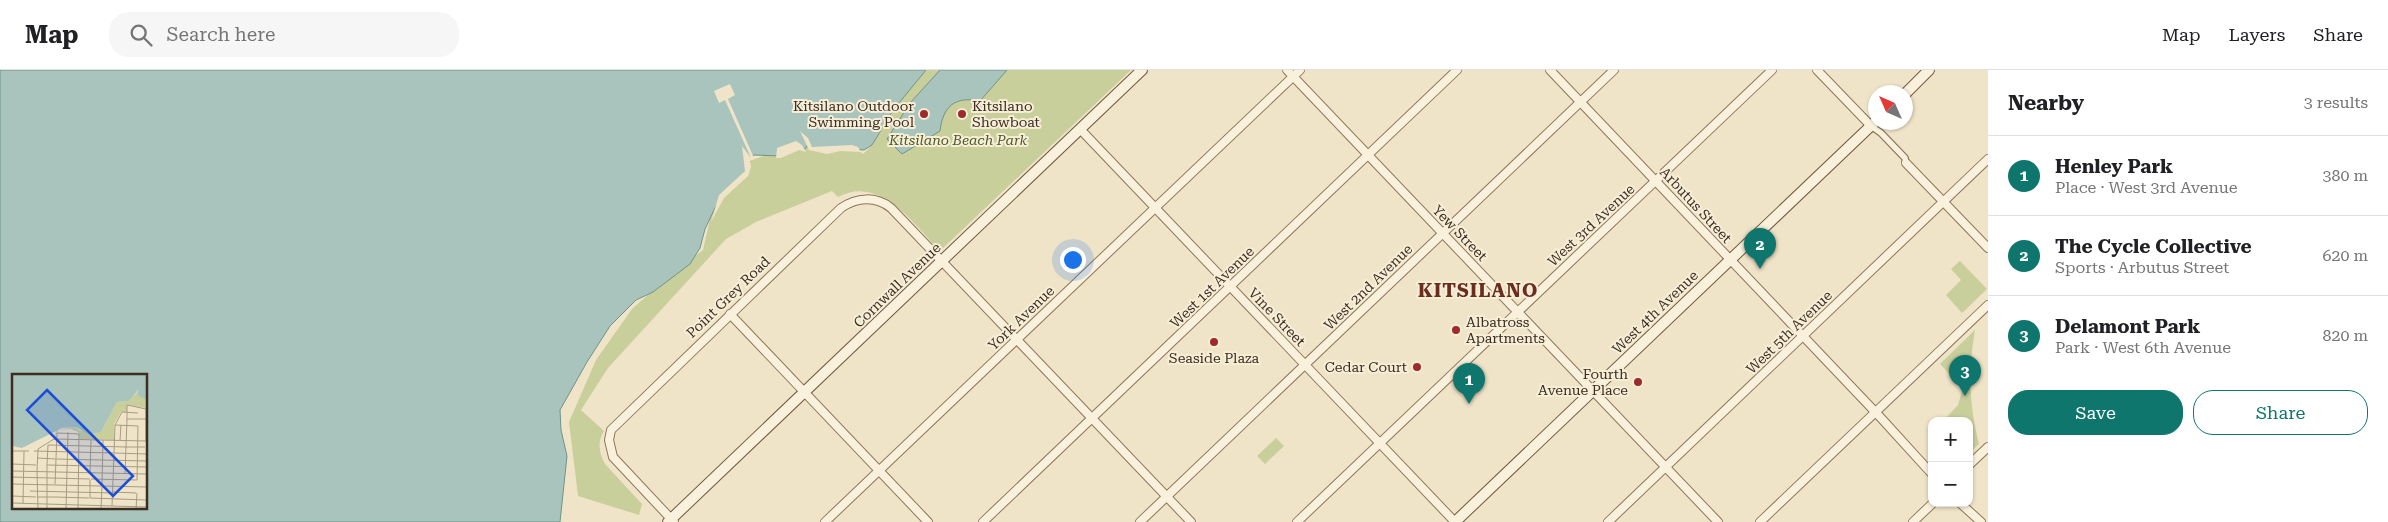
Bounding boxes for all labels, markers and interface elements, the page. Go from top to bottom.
search box [109,12,459,57]
text: Map [25,21,79,49]
icon: search [127,21,155,49]
text: Search here [167,23,275,46]
text: Map [2162,24,2201,45]
text: Layers [2229,24,2285,45]
text: Share [2313,24,2363,45]
north arrow [1868,85,1913,130]
text: Nearby [2008,91,2084,115]
text: 3 results [2304,93,2368,112]
place label: Kitsilano Outdoor Swimming Pool [793,98,915,130]
place label: Kitsilano Showboat [972,98,1040,130]
marker: Kitsilano Outdoor Swimming Pool [918,108,930,120]
marker: Kitsilano Showboat [956,108,968,120]
park label: Kitsilano Beach Park [888,132,1027,148]
text: Henley Park [2055,155,2173,178]
street label: Arbutus Street [1657,164,1735,246]
text: 1 [2020,166,2028,185]
text: 380 m [2322,166,2368,185]
text: Place · West 3rd Avenue [2055,178,2238,197]
street label: West 3rd Avenue [1544,180,1638,269]
street label: Yew Street [1429,202,1491,264]
pin: 2 [1744,228,1776,269]
text: The Cycle Collective [2055,235,2252,258]
street label: Cornwall Avenue [850,239,944,331]
street label: West 2nd Avenue [1321,241,1416,333]
street label: West 1st Avenue [1167,243,1257,331]
text: 2 [2020,246,2028,265]
text: 620 m [2322,246,2368,265]
your location [1060,247,1086,273]
street label: Point Grey Road [683,253,773,341]
text: Sports · Arbutus Street [2055,258,2229,277]
street label: West 4th Avenue [1609,267,1701,357]
district label: KITSILANO [1418,279,1538,302]
street label: York Avenue [985,282,1058,353]
street label: Vine Street [1245,285,1309,349]
street label: West 5th Avenue [1743,287,1835,377]
place label: Albatross Apartments [1466,314,1545,346]
text: Delamont Park [2055,315,2200,338]
marker: Albatross Apartments [1450,324,1462,336]
text: 3 [2020,326,2028,345]
text: 820 m [2322,326,2368,345]
marker: Seaside Plaza [1208,336,1220,348]
text: Park · West 6th Avenue [2055,338,2231,357]
place label: Seaside Plaza [1169,350,1260,366]
pin: 3 [1949,355,1981,396]
place label: Cedar Court [1325,359,1407,375]
marker: Cedar Court [1411,361,1423,373]
pin: 1 [1453,363,1485,404]
place label: Fourth Avenue Place [1538,366,1628,398]
inset map [12,374,148,510]
marker: Fourth Avenue Place [1632,376,1644,388]
button: Save [2008,390,2183,435]
button: Share [2193,390,2368,435]
map controls [1928,417,1973,507]
button: + [1928,417,1973,462]
button: − [1928,462,1973,507]

